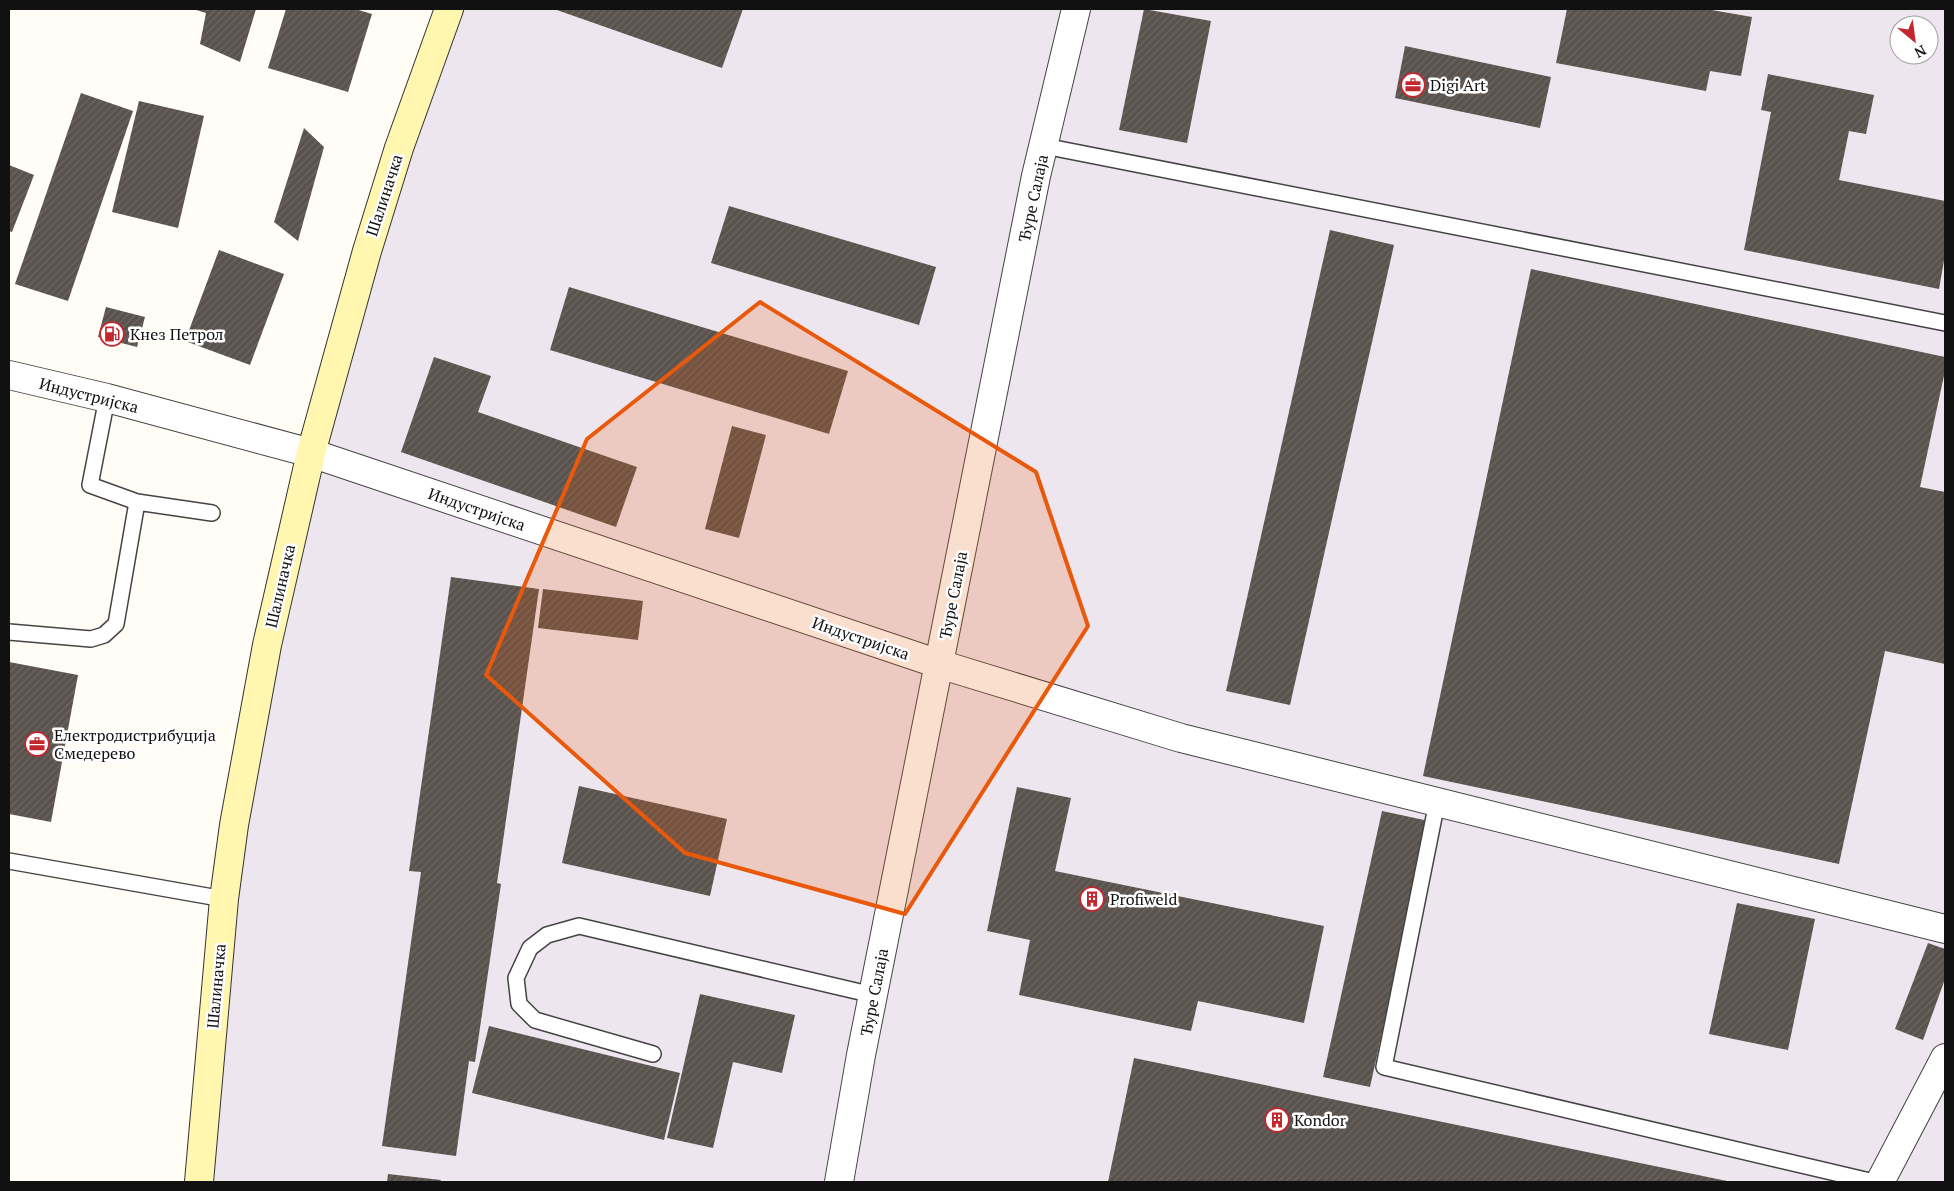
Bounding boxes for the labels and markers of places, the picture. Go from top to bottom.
office icon: Digi Art [1400,72,1426,98]
place label: Digi Art [1430,74,1486,96]
fuel station icon: Кнез Петрол [99,321,125,347]
place label: Кнез Петрол [130,323,224,345]
place label: Електродистрибуција Смедерево [54,724,216,764]
office icon: Електродистрибуција Смедерево [24,731,50,757]
building icon: Profiweld [1079,886,1105,912]
place label: Profiweld [1110,888,1177,910]
building icon: Kondor [1264,1107,1290,1133]
place label: Kondor [1294,1109,1347,1131]

